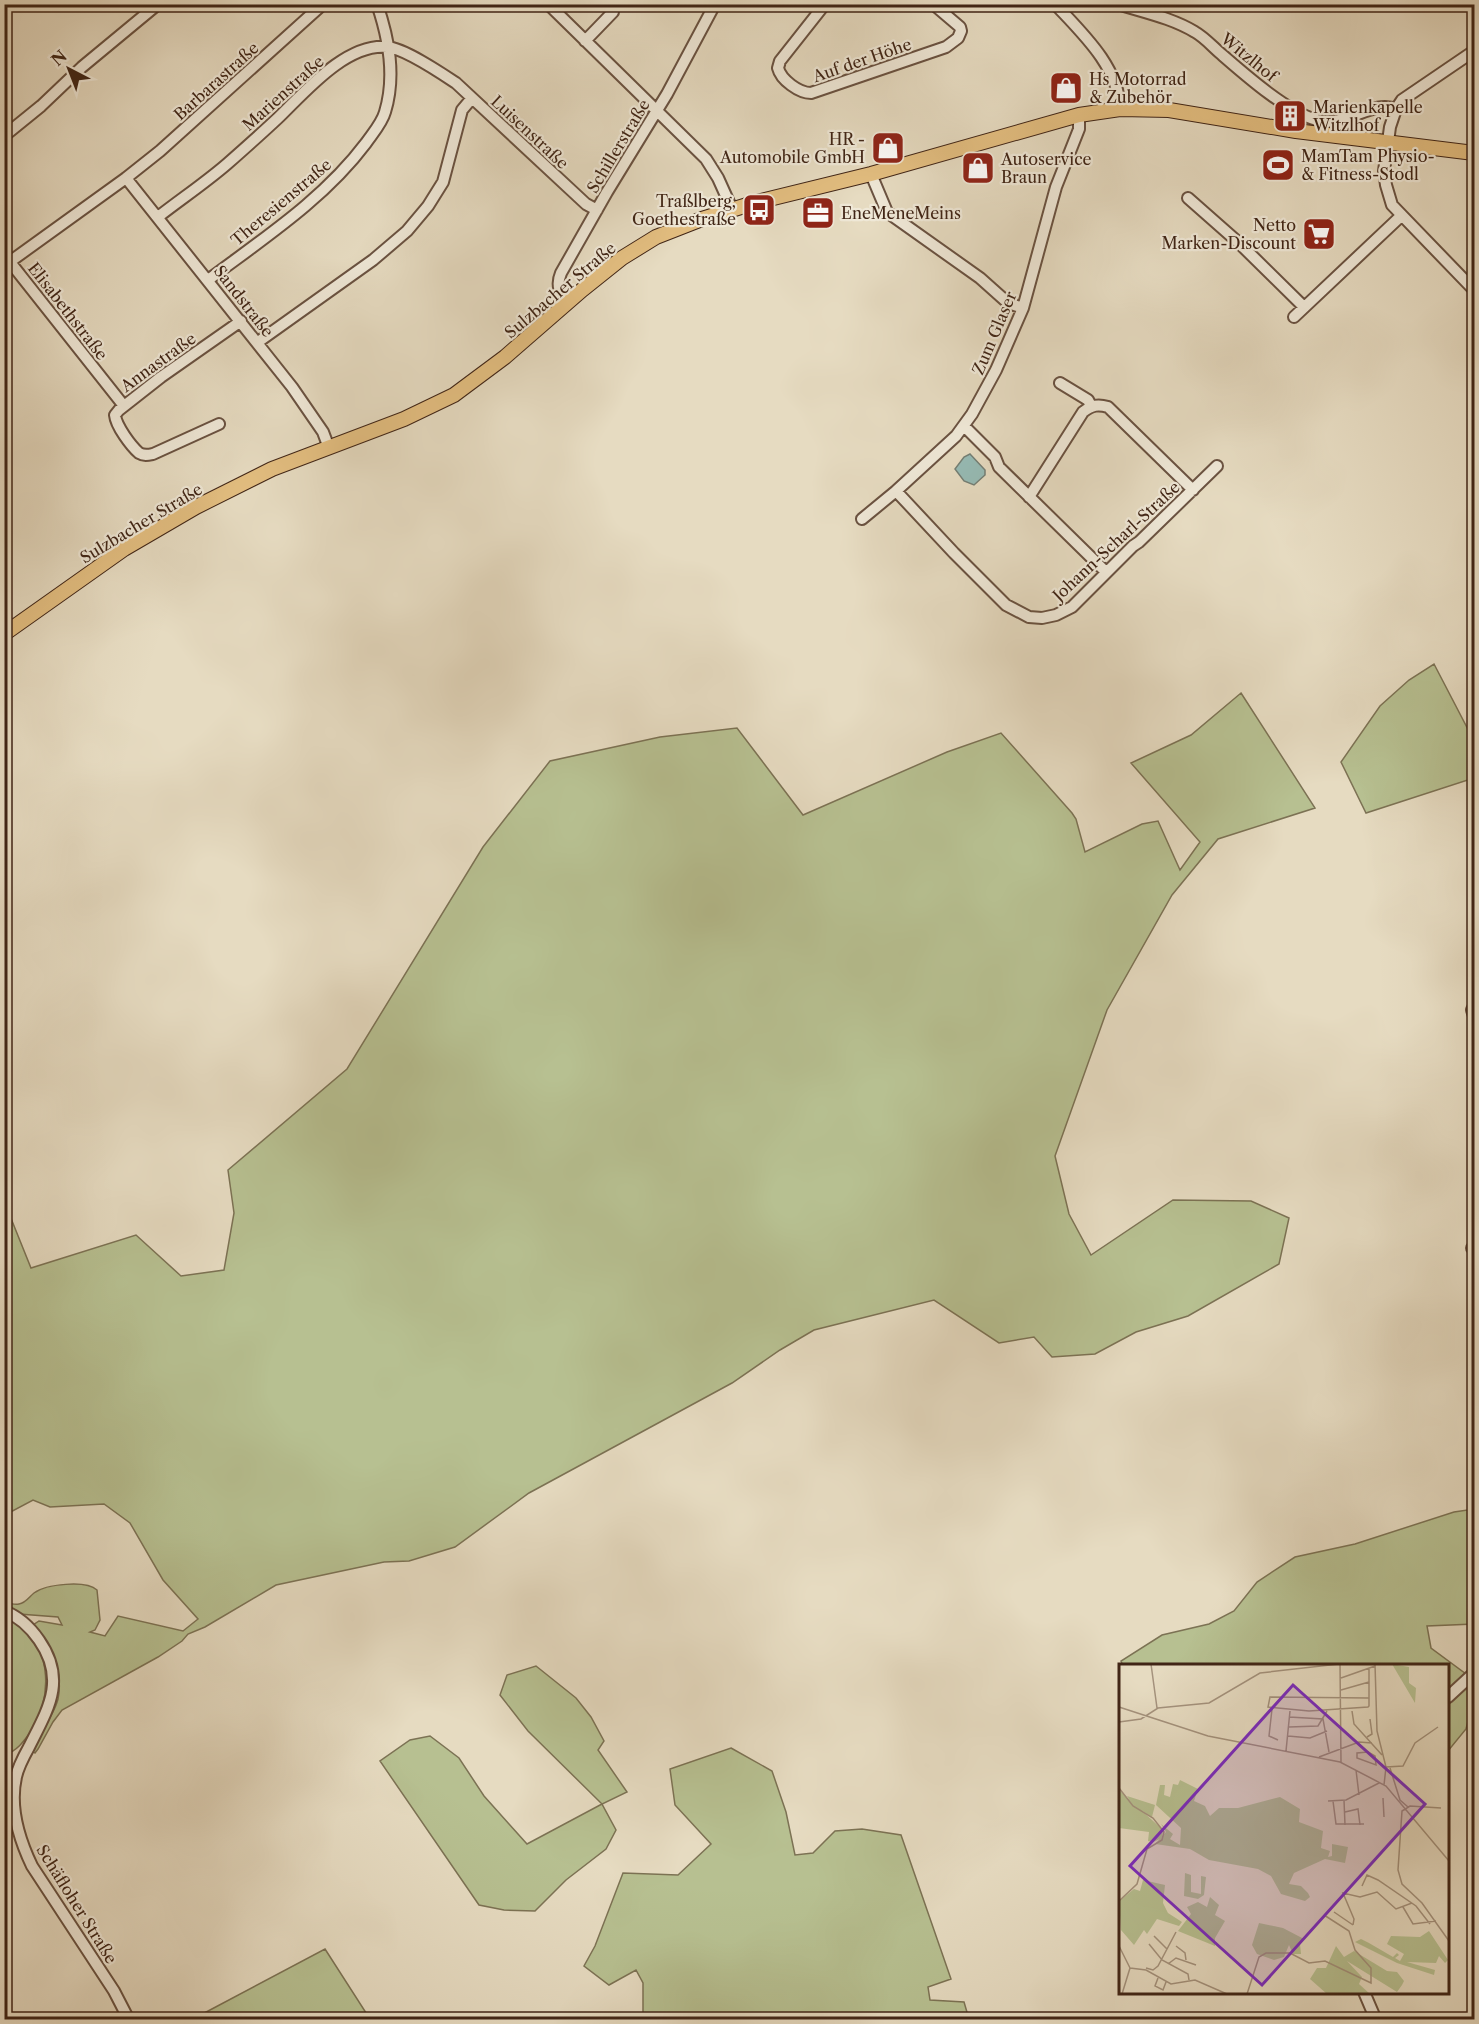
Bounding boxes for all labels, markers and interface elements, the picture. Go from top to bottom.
street label: Witzlhof [1216,28,1283,87]
street label: Auf der Höhe [809,34,914,87]
street label: Barbarastraße [169,38,263,124]
north arrow [39,39,99,99]
text: N [47,46,71,70]
street label: Marienstraße [238,51,328,135]
place label: Hs Motorrad & Zubehör [1089,69,1187,107]
shop icon: Hs Motorrad & Zubehör [1048,70,1084,106]
street label: Luisenstraße [487,91,573,173]
street label: Schillerstraße [582,95,654,196]
place label: Marienkapelle Witzlhof [1312,97,1423,135]
building icon: Marienkapelle Witzlhof [1272,98,1308,134]
place label: HR - Automobile GmbH [719,129,865,167]
shop icon: HR - Automobile GmbH [870,130,906,166]
place label: MamTam Physio- & Fitness-Stodl [1301,146,1435,184]
sports icon: MamTam Physio- & Fitness-Stodl [1260,147,1296,183]
place label: Autoservice Braun [1000,149,1092,187]
shop icon: Autoservice Braun [960,150,996,186]
street label: Theresienstraße [227,154,335,250]
place label: Traßlberg, Goethestraße [632,191,736,229]
bus stop icon: Traßlberg, Goethestraße [741,192,777,228]
office icon: EneMeneMeins [800,195,836,231]
place label: EneMeneMeins [841,203,961,223]
place label: Netto Marken-Discount [1161,215,1296,253]
supermarket icon: Netto Marken-Discount [1301,216,1337,252]
street label: Sulzbacher Straße [500,238,620,342]
street label: Elisabethstraße [24,258,112,364]
street label: Sandstraße [210,261,278,341]
street label: Zum Glaser [968,288,1021,378]
street label: Annastraße [116,328,200,397]
street label: Johann-Scharl-Straße [1046,477,1184,607]
street label: Sulzbacher Straße [76,479,206,567]
inset map [1119,1664,1449,1994]
street label: Schäfloher Straße [32,1841,122,1967]

